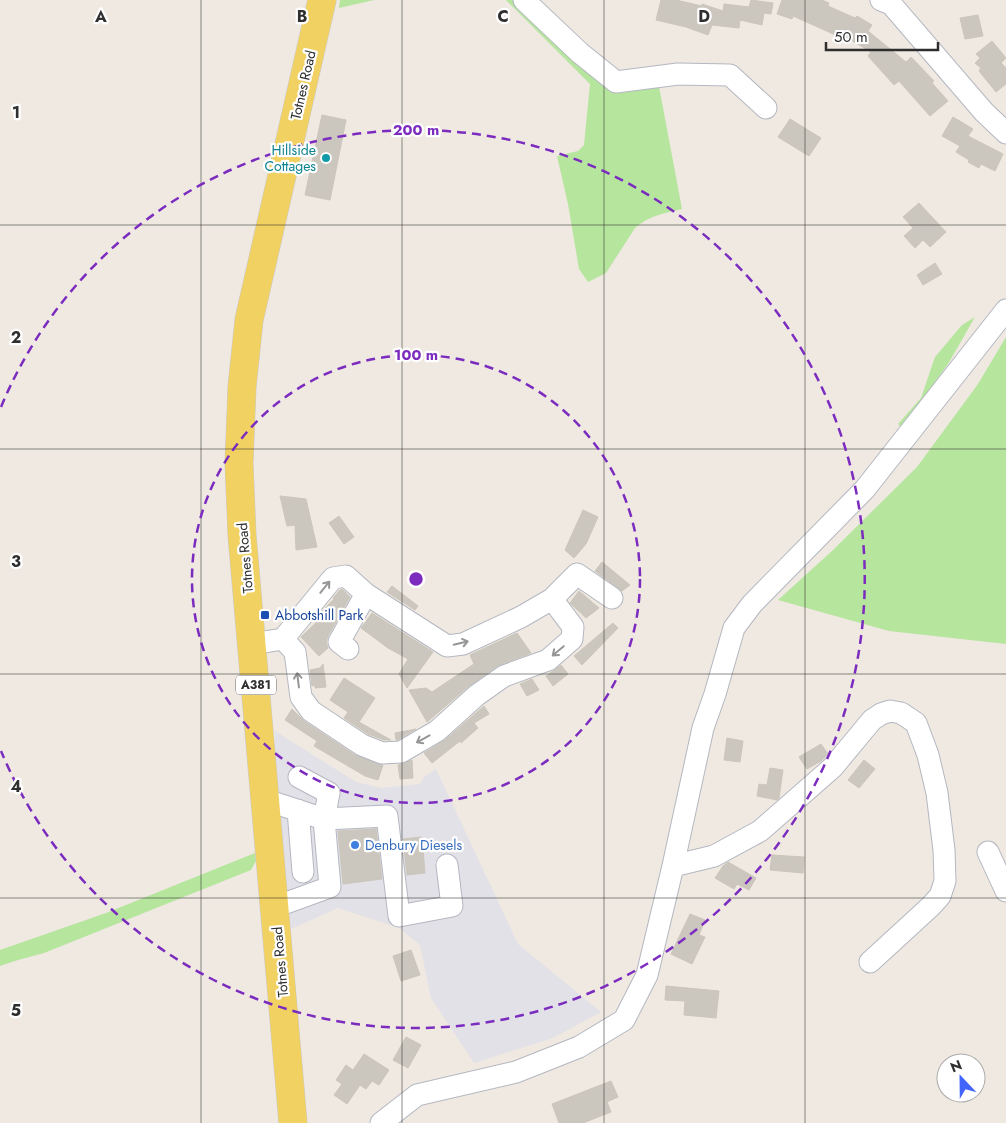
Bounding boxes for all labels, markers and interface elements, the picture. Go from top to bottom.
text: A [94,5,107,28]
text: B [297,5,307,28]
text: C [497,5,509,28]
text: D [698,5,710,28]
scale bar [826,20,938,52]
text: 50 m [834,26,868,48]
street label: Totnes Road [285,48,321,122]
text: 1 [12,101,20,124]
text: 200 m [393,119,439,141]
place label: Hillside Cottages [264,140,316,176]
marker: Hillside Cottages [320,152,332,164]
text: 2 [11,326,21,349]
text: 100 m [394,344,438,366]
street label: Totnes Road [232,522,258,594]
text: 3 [11,550,21,573]
centre of rings [407,570,425,588]
one-way arrow [320,581,331,594]
place label: Abbotshill Park [275,605,364,625]
marker: Abbotshill Park [259,609,271,621]
one-way arrow [452,638,468,647]
one-way arrow [551,646,564,657]
one-way arrow [293,672,303,688]
road number: A381 [236,676,276,694]
one-way arrow [416,734,431,744]
text: 4 [10,775,22,798]
place label: Denbury Diesels [365,835,462,855]
marker: Denbury Diesels [349,839,361,851]
street label: Totnes Road [267,926,293,998]
text: 5 [11,999,21,1022]
north arrow [936,1053,986,1103]
text: N [947,1055,965,1077]

